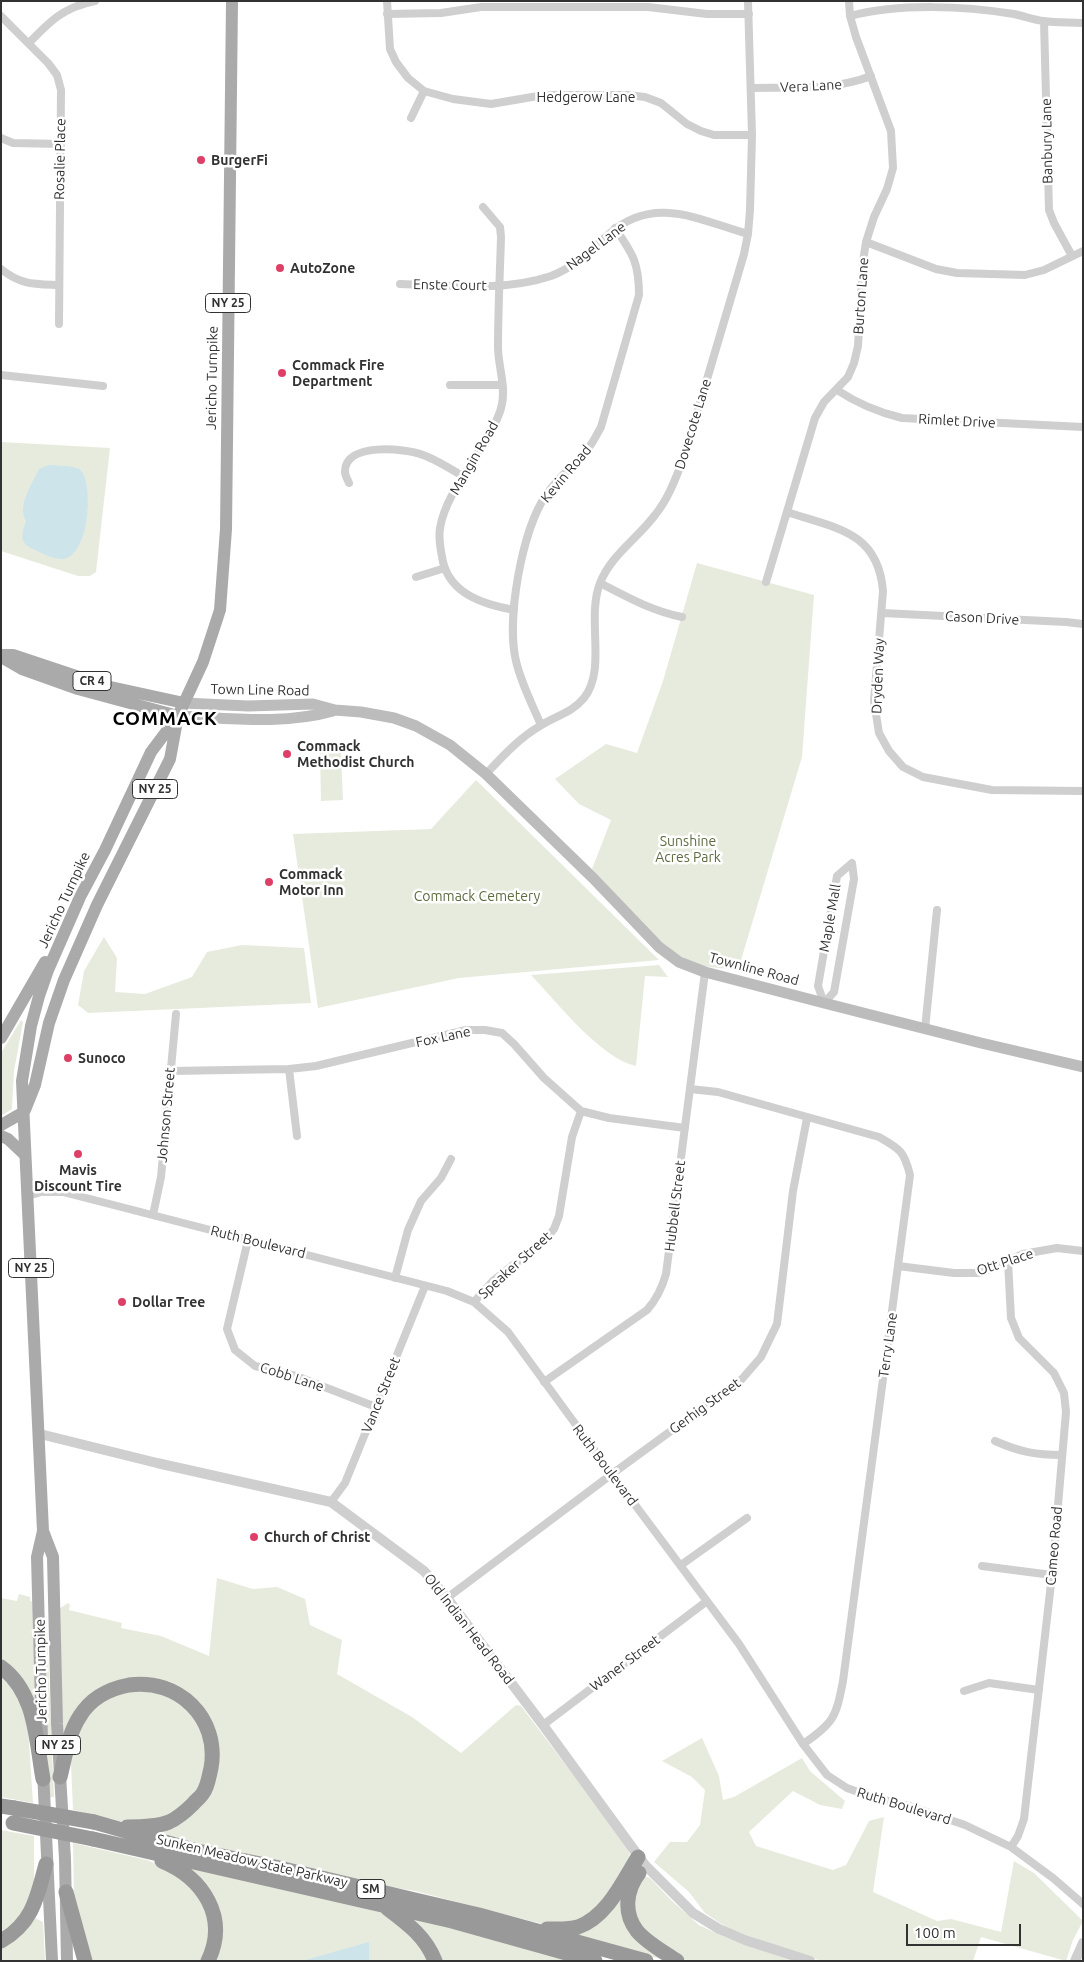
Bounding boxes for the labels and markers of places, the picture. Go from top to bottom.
place label: BurgerFi [211,152,268,168]
marker: BurgerFi [195,154,207,166]
place label: AutoZone [290,260,355,276]
marker: AutoZone [274,262,286,274]
place label: Commack Fire Department [292,357,384,390]
marker: Commack Fire Department [276,367,288,379]
place label: Commack Methodist Church [297,738,414,770]
marker: Commack Methodist Church [281,748,293,760]
place label: Commack Motor Inn [279,866,344,899]
marker: Commack Motor Inn [263,876,275,888]
place label: Sunoco [78,1050,126,1066]
marker: Sunoco [62,1052,74,1064]
marker: Mavis Discount Tire [72,1148,84,1160]
place label: Mavis Discount Tire [34,1162,122,1194]
place label: Dollar Tree [132,1294,205,1310]
marker: Dollar Tree [116,1296,128,1308]
place label: Church of Christ [264,1529,370,1545]
marker: Church of Christ [248,1531,260,1543]

